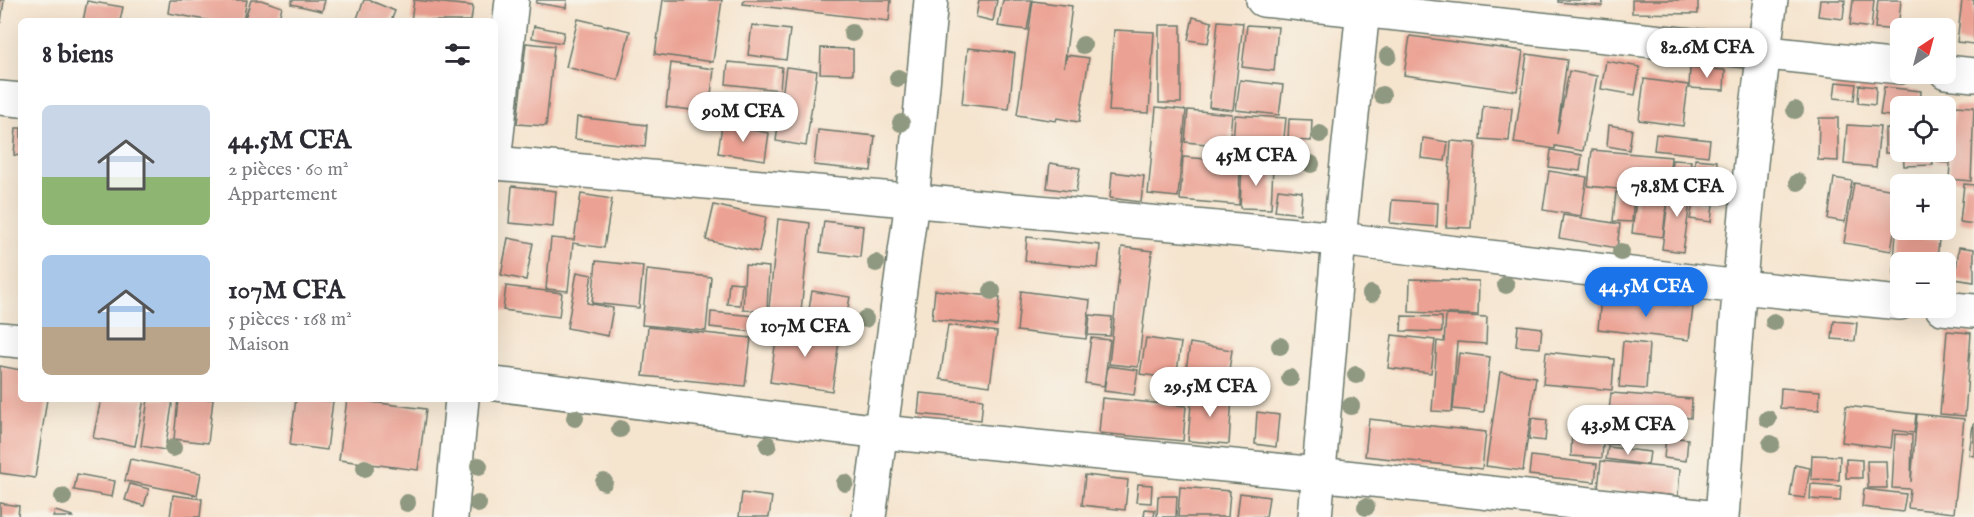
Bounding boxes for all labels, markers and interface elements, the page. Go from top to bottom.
north arrow [1890,18,1956,84]
map controls [1890,18,1956,318]
pin: 82.6M CFA [1638,28,1776,79]
text: 82.6M CFA [1660,35,1754,60]
text: 8 biens [42,38,113,71]
icon: filters [441,38,474,71]
pin: 90M CFA [688,92,798,143]
button: locate [1890,96,1956,162]
text: 90M CFA [702,99,784,124]
text: 44.5M CFA [228,124,351,157]
icon: home [90,129,162,201]
pin: 45M CFA [1201,136,1311,187]
text: 45M CFA [1216,143,1296,168]
text: 2 pièces · 60 m² [228,157,349,182]
pin: 78.8M CFA [1608,167,1746,218]
text: 78.8M CFA [1631,174,1723,199]
button: + [1890,174,1956,240]
text: Appartement [228,182,337,207]
button: − [1890,252,1956,318]
pin: 44.5M CFA [1577,267,1715,318]
text: 107M CFA [228,274,345,307]
text: 44.5M CFA [1599,274,1693,299]
icon: home [90,279,162,351]
text: 5 pièces · 168 m² [228,307,352,332]
pin: 107M CFA [743,307,867,358]
text: 107M CFA [760,314,850,339]
text: Maison [228,332,289,357]
pin: 29.5M CFA [1141,367,1279,418]
text: 29.5M CFA [1164,374,1256,399]
pin: 43.9M CFA [1559,405,1697,456]
text: 43.9M CFA [1581,412,1675,437]

